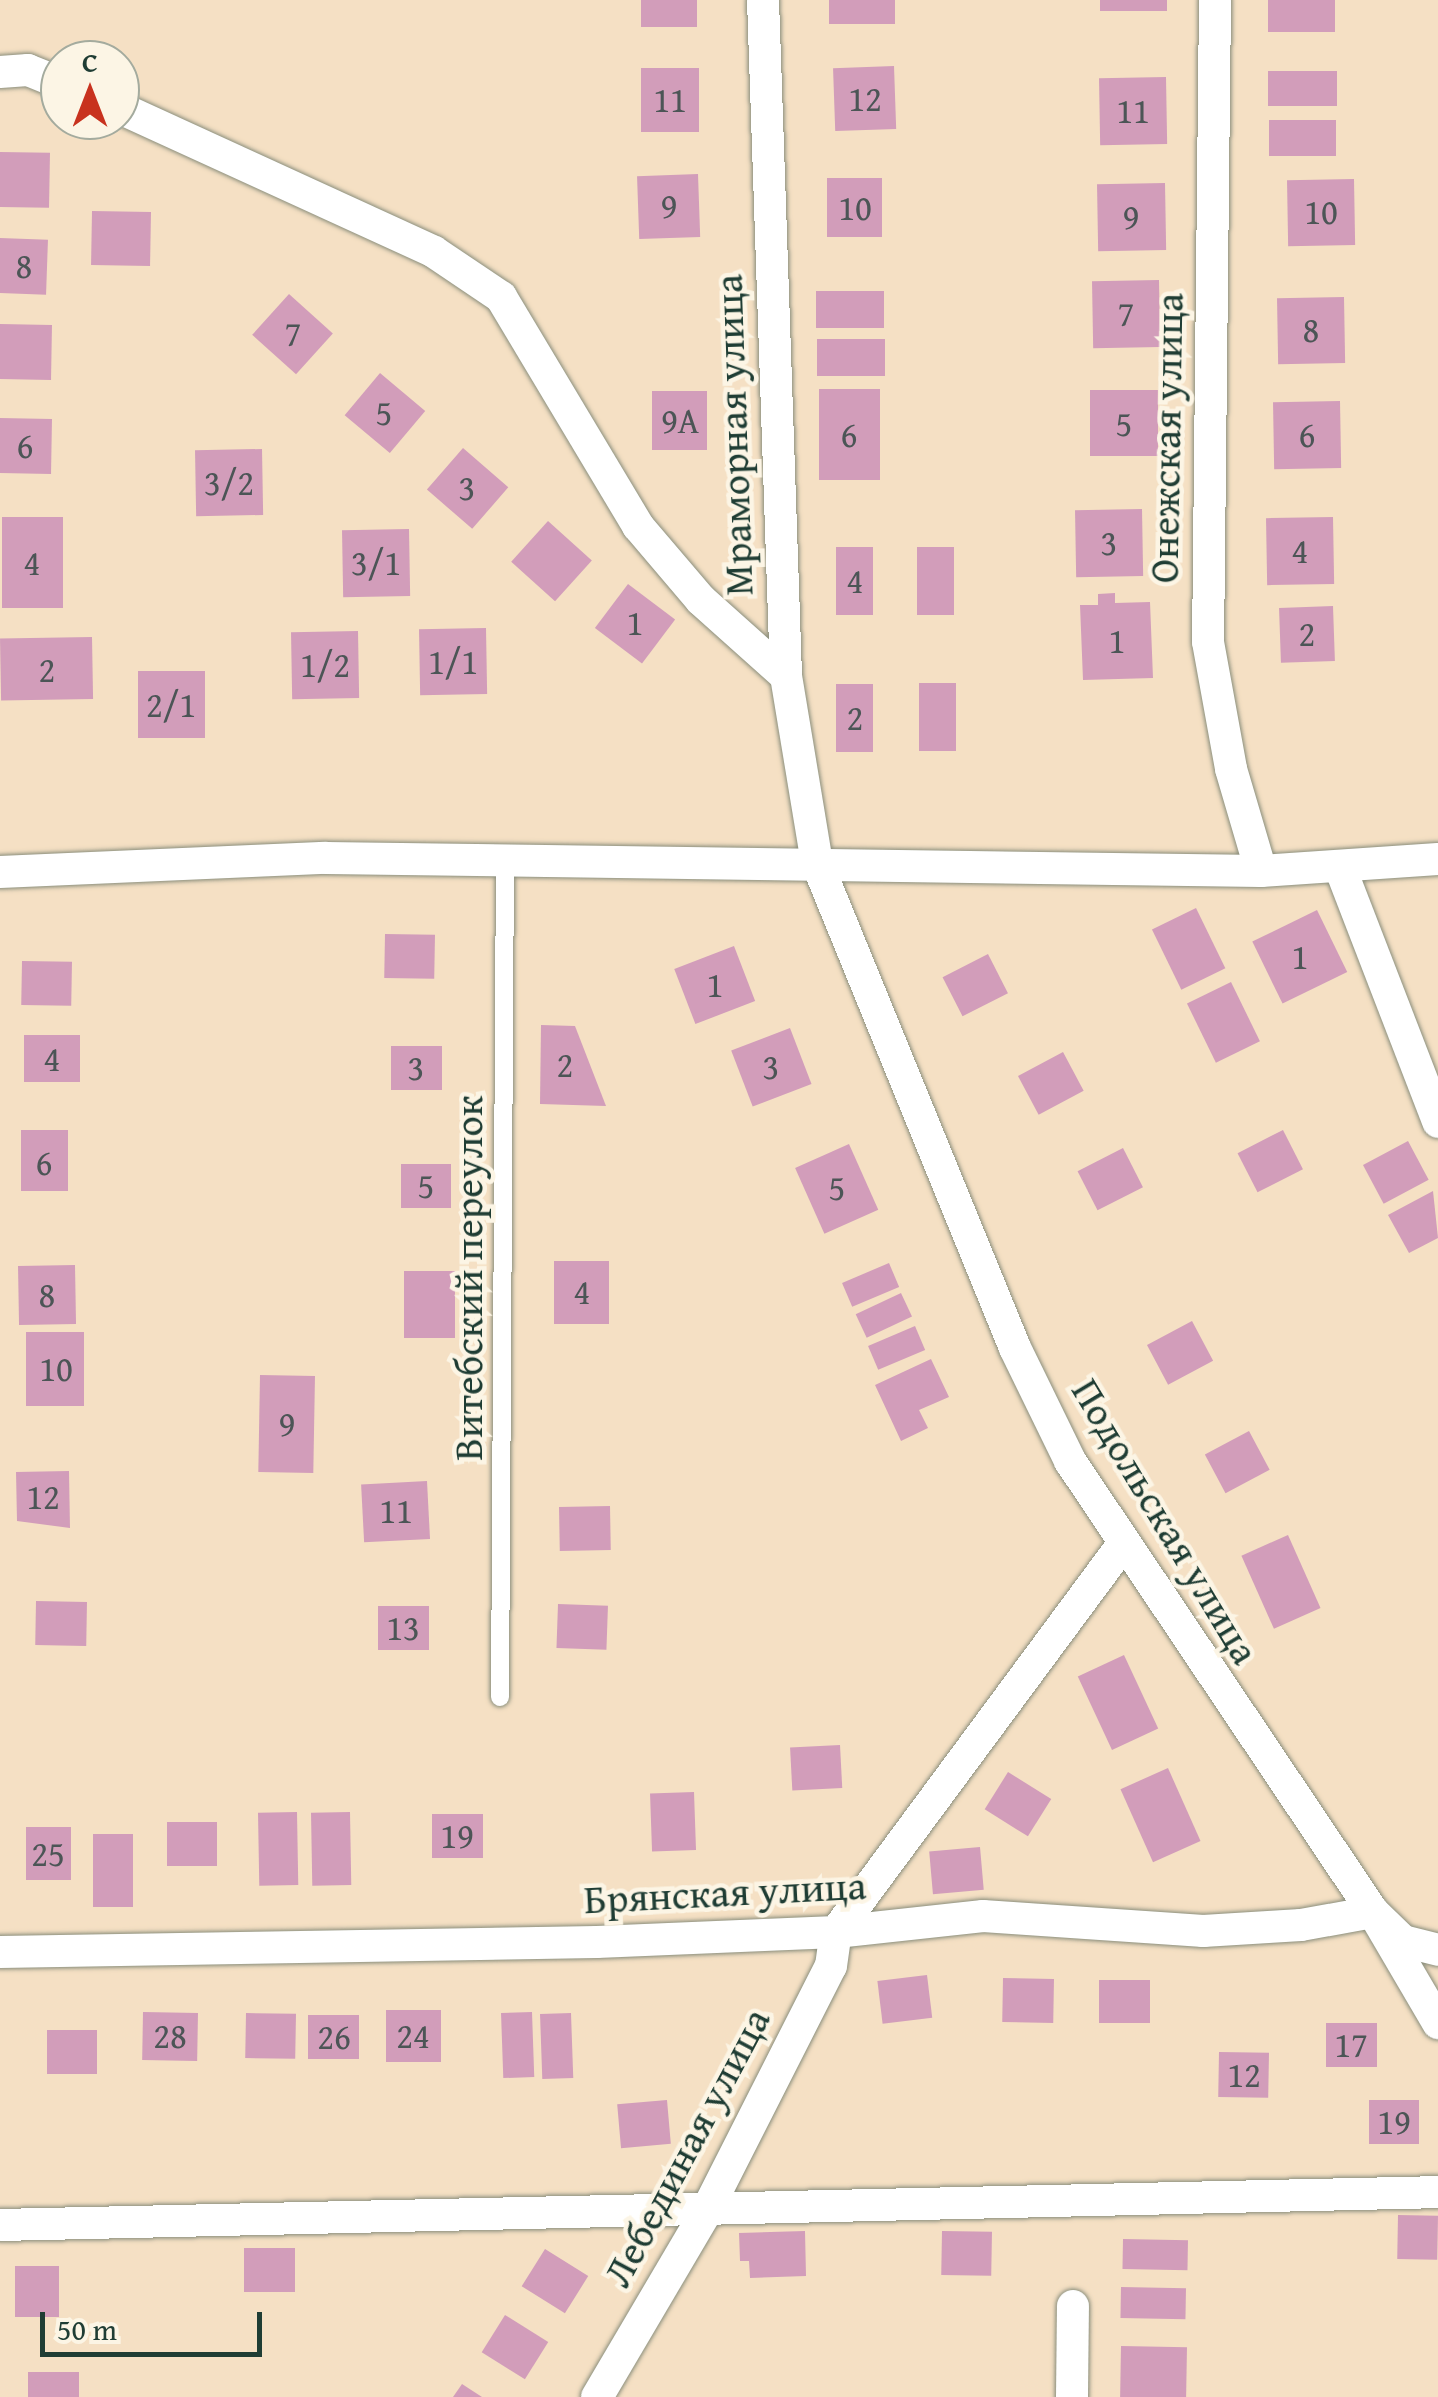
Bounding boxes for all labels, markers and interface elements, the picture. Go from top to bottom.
north arrow [40,40,140,140]
text: С [82,41,98,82]
house number: 12 [848,78,882,120]
house number: 11 [653,79,687,121]
house number: 11 [1116,90,1150,132]
house number: 9 [661,185,677,227]
house number: 10 [838,187,872,229]
house number: 10 [1304,191,1338,233]
house number: 9 [1123,196,1139,238]
house number: 8 [16,245,32,287]
street label: Мраморная улица [703,273,763,597]
street label: Онежская улица [1139,292,1193,584]
house number: 7 [1118,293,1134,335]
house number: 8 [1303,309,1319,351]
house number: 7 [285,313,301,355]
house number: 5 [376,392,392,434]
house number: 9А [661,400,699,442]
house number: 5 [1116,403,1132,445]
house number: 6 [841,414,857,456]
house number: 6 [1299,414,1315,456]
house number: 6 [17,425,33,467]
house number: 3/2 [204,462,254,504]
house number: 3 [459,467,475,509]
house number: 3 [1101,522,1117,564]
house number: 4 [1292,530,1308,572]
house number: 4 [24,542,40,584]
house number: 3/1 [351,542,401,584]
house number: 4 [847,560,863,602]
house number: 1 [627,602,643,644]
house number: 2 [1299,613,1315,655]
house number: 1 [1109,620,1125,662]
house number: 1/1 [428,641,478,683]
house number: 1/2 [300,644,350,686]
house number: 2 [39,649,55,691]
house number: 2/1 [146,684,196,726]
house number: 2 [847,697,863,739]
house number: 1 [1292,936,1308,978]
house number: 1 [707,964,723,1006]
house number: 4 [44,1038,60,1080]
house number: 2 [557,1044,573,1086]
house number: 3 [763,1046,779,1088]
house number: 3 [408,1047,424,1089]
street label: Витебский переулок [444,1095,492,1461]
house number: 6 [36,1142,52,1184]
house number: 5 [418,1165,434,1207]
house number: 5 [829,1167,845,1209]
house number: 4 [574,1271,590,1313]
house number: 8 [39,1274,55,1316]
house number: 10 [39,1348,73,1390]
street label: Подольская улица [1062,1370,1270,1672]
house number: 9 [279,1403,295,1445]
house number: 12 [26,1476,60,1518]
house number: 11 [379,1490,413,1532]
house number: 13 [386,1607,420,1649]
house number: 19 [440,1815,474,1857]
house number: 25 [31,1833,65,1875]
street label: Брянская улица [583,1861,867,1923]
street label: Лебединая улица [592,2000,780,2294]
house number: 28 [153,2015,187,2057]
house number: 24 [396,2015,430,2057]
house number: 26 [317,2016,351,2058]
house number: 17 [1334,2024,1368,2066]
house number: 12 [1227,2054,1261,2096]
house number: 19 [1377,2101,1411,2143]
scale bar [45,2292,268,2354]
text: 50 m [57,2307,117,2351]

